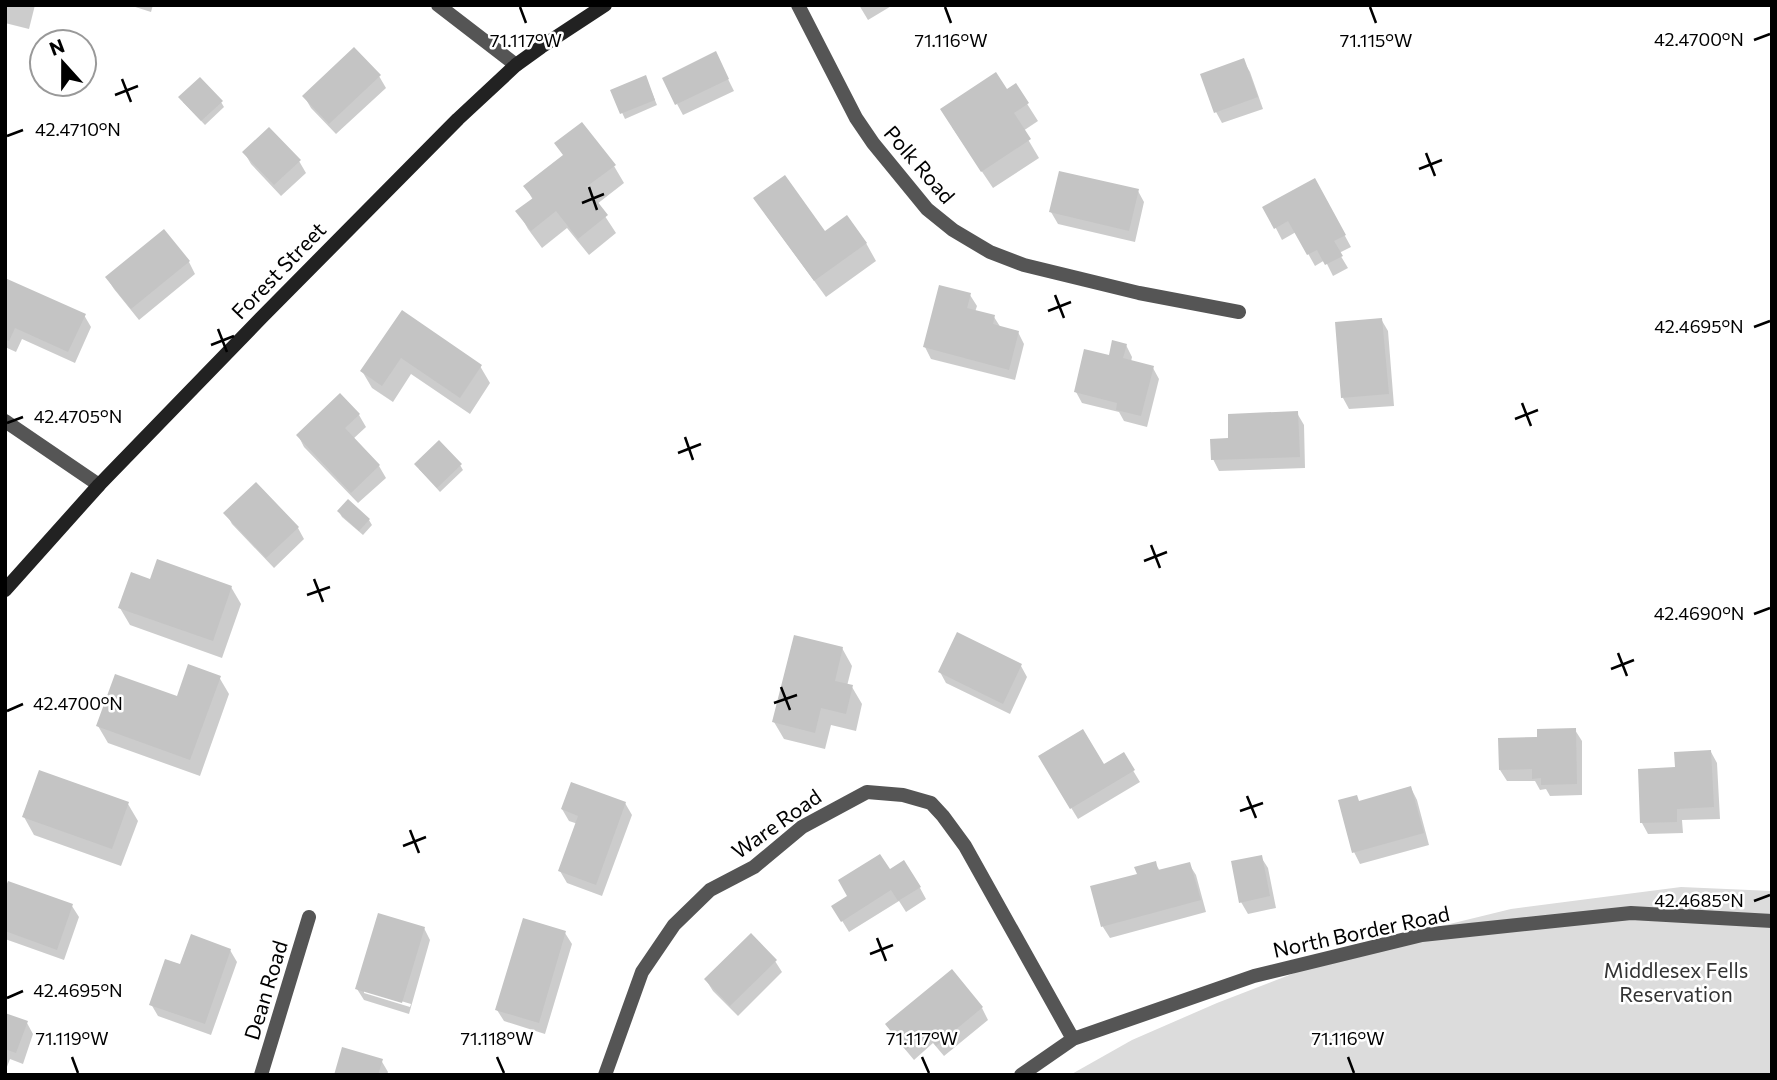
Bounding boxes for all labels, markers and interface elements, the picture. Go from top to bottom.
north arrow [28,28,98,98]
text: 42.4700°N [1654,28,1744,50]
text: 71.117°W [490,29,562,51]
text: 71.116°W [914,29,988,51]
text: 71.115°W [1340,29,1412,51]
text: N [46,33,68,60]
text: 42.4710°N [35,118,121,140]
street label: Polk Road [879,120,961,208]
street label: Forest Street [226,216,330,324]
text: 42.4695°N [1654,315,1744,337]
text: 42.4705°N [34,405,122,427]
text: 42.4690°N [1654,602,1744,624]
text: 42.4700°N [33,692,123,714]
street label: Ware Road [726,783,826,863]
text: 42.4685°N [1654,889,1744,911]
street label: North Border Road [1270,900,1452,962]
street label: Dean Road [238,937,292,1043]
park label: Middlesex Fells Reservation [1604,957,1748,1006]
text: 42.4695°N [33,979,123,1001]
text: 71.119°W [35,1027,109,1049]
text: 71.118°W [460,1027,534,1049]
text: 71.117°W [886,1027,958,1049]
text: 71.116°W [1311,1027,1385,1049]

